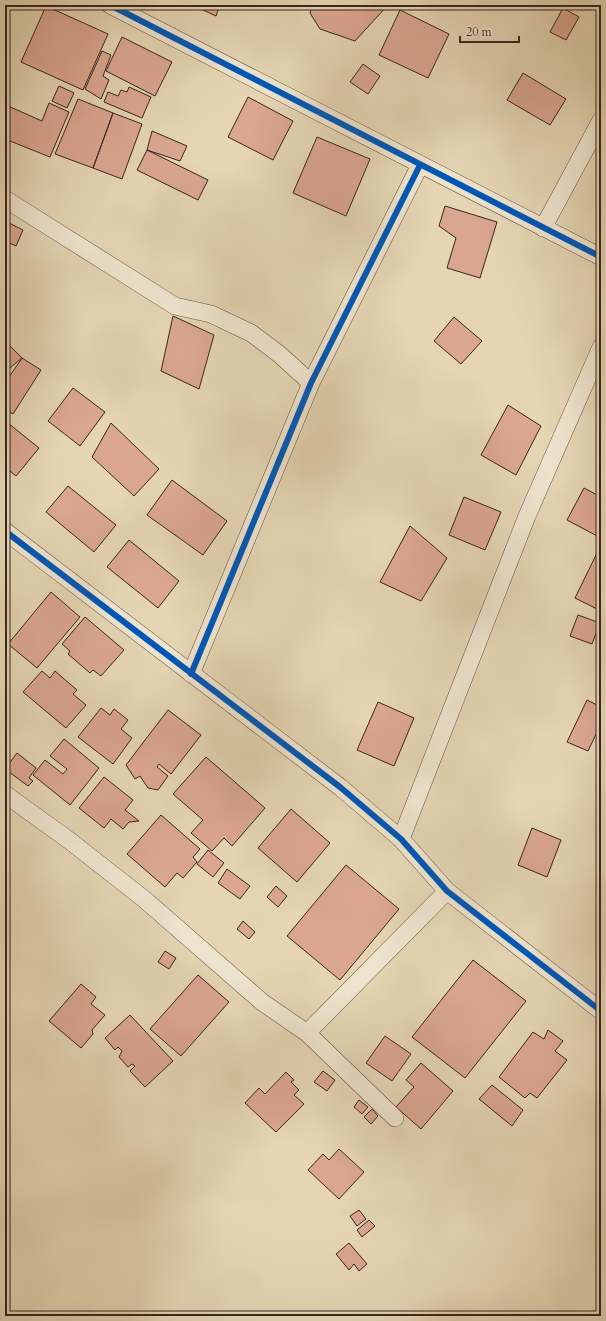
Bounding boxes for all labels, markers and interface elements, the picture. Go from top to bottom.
scale bar [460,18,519,44]
text: 20 m [466,24,493,40]

